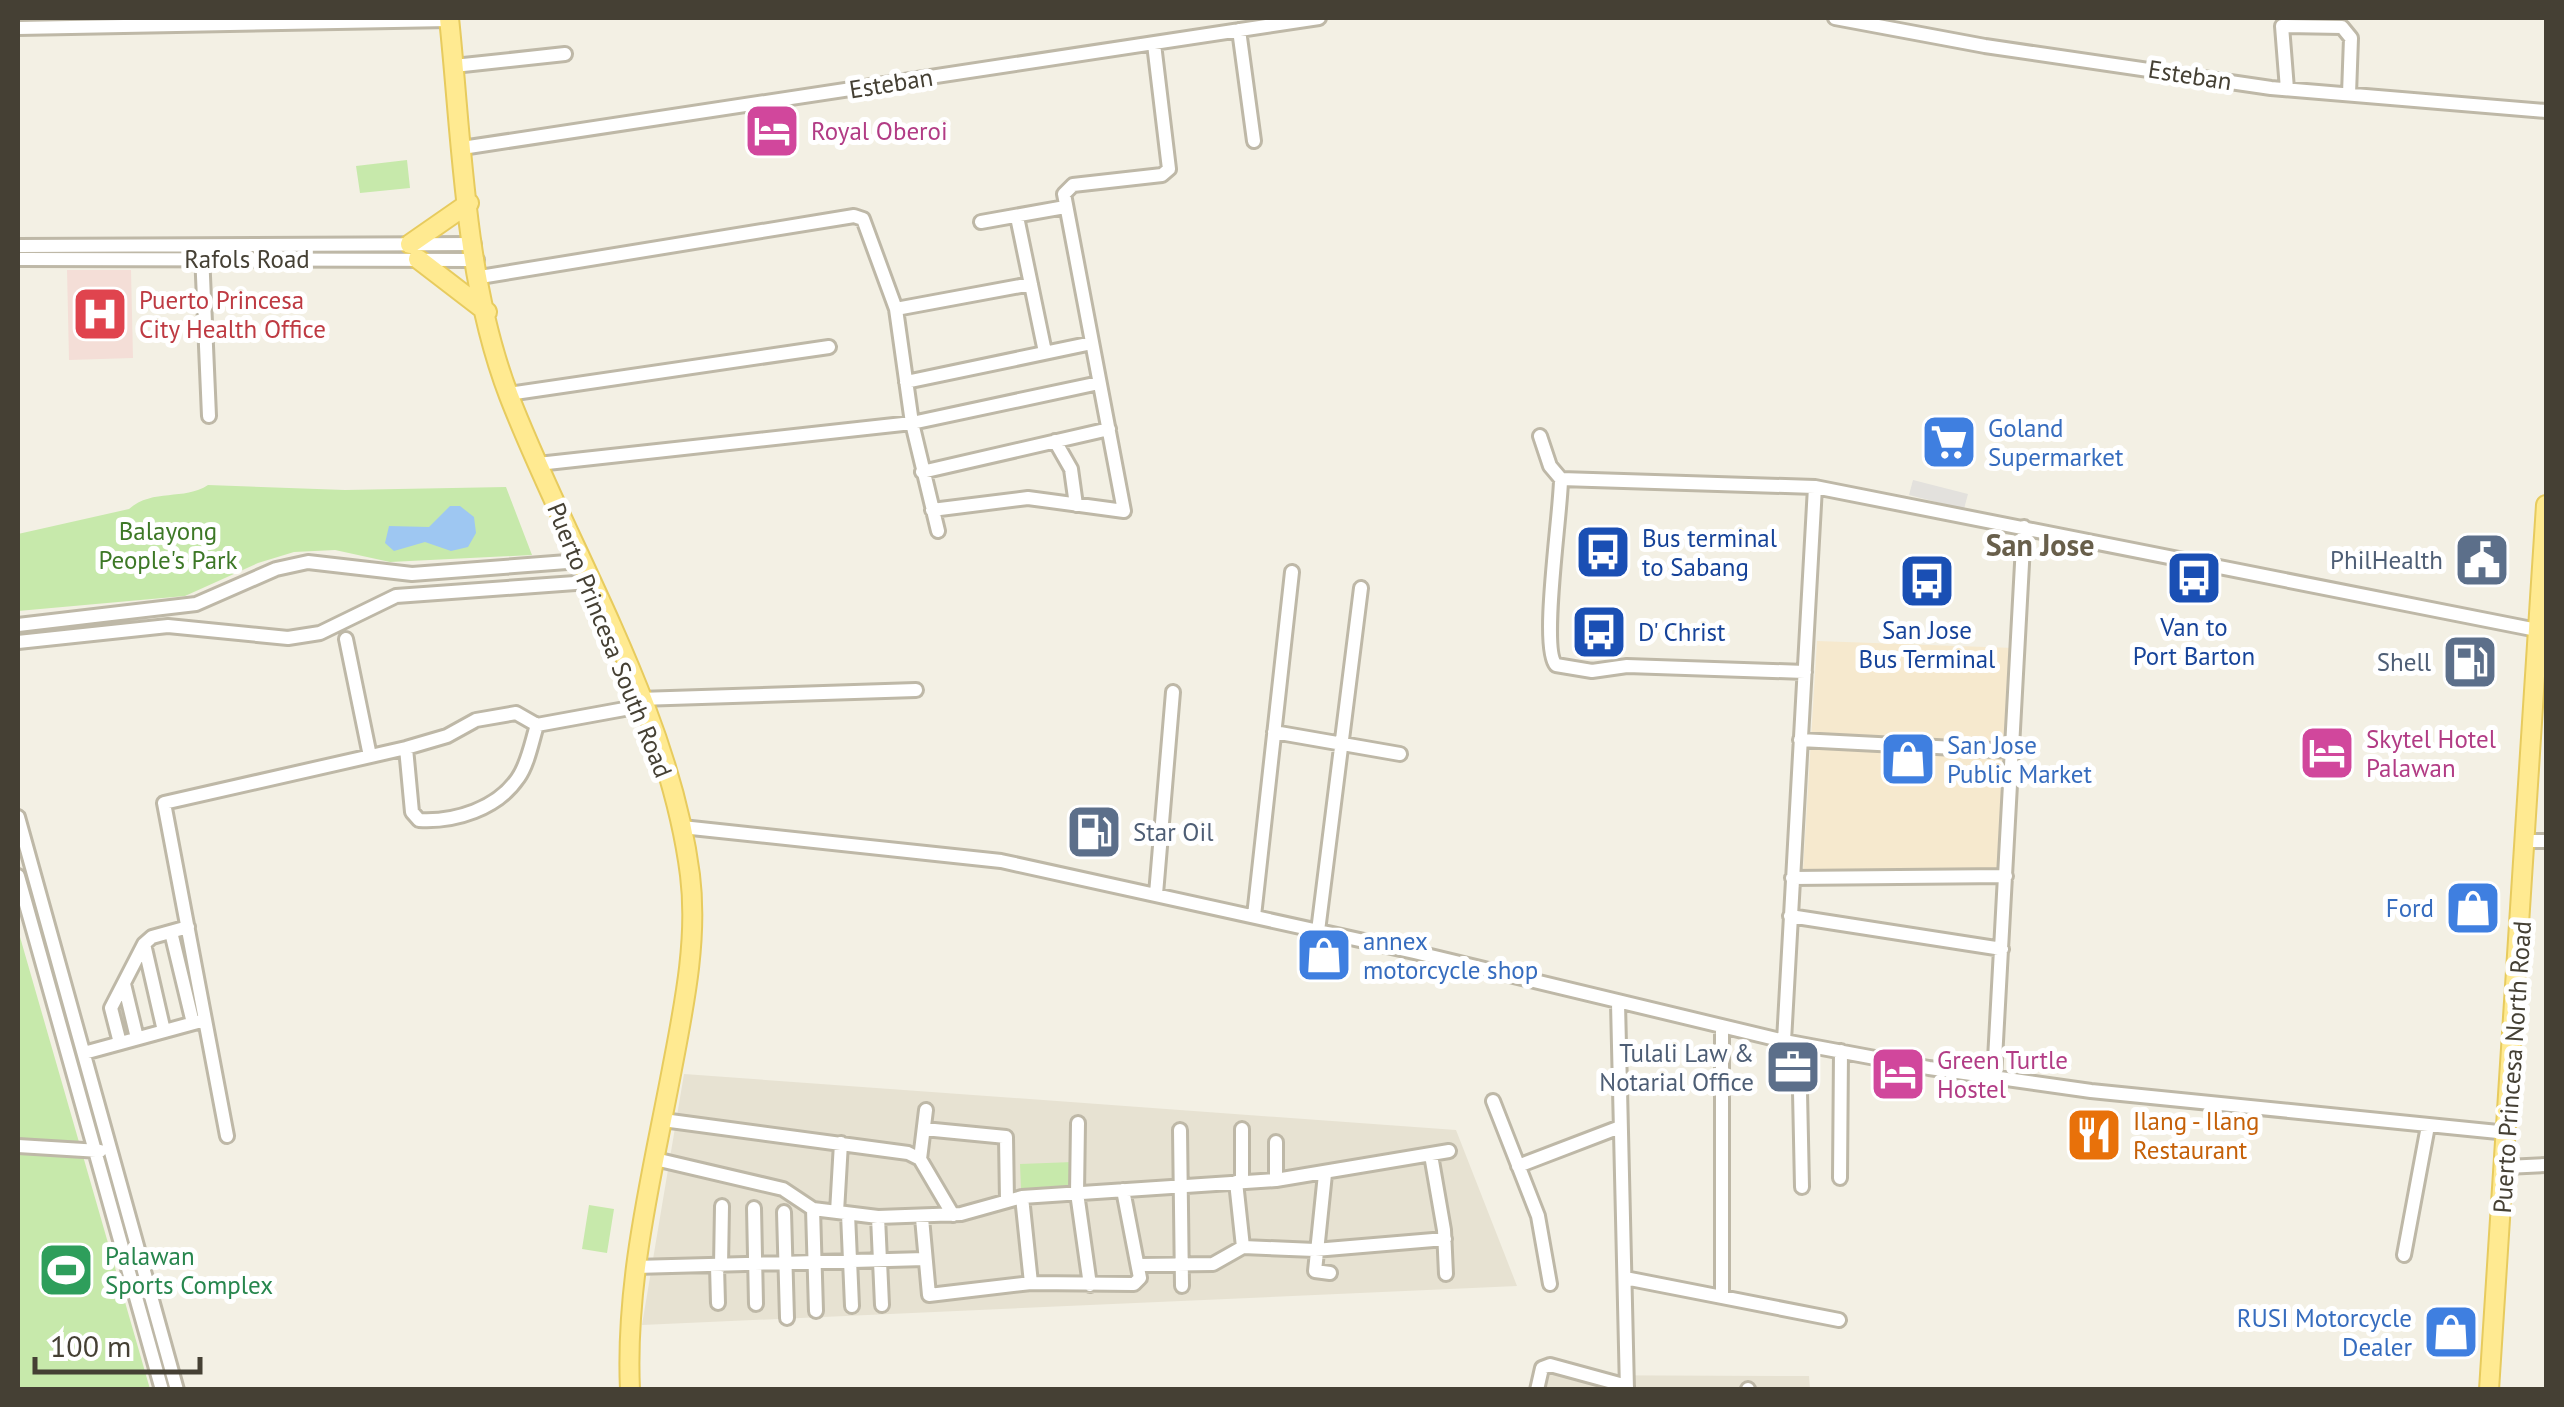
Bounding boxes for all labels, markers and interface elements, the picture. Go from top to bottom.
street label: Esteban [2146,53,2234,97]
street label: Esteban [847,61,935,105]
hotel icon: Royal Oberoi [742,101,802,161]
place label: Royal Oberoi [811,115,948,147]
street label: Rafols Road [184,243,310,275]
hospital icon: Puerto Princesa City Health Office [70,284,130,344]
place label: Puerto Princesa City Health Office [139,284,326,345]
supermarket icon: Goland Supermarket [1919,412,1979,472]
place label: Goland Supermarket [1988,412,2124,473]
street label: Puerto Princesa South Road [540,498,680,782]
park label: Balayong People's Park [98,515,238,576]
bus stop icon: Bus terminal to Sabang [1573,522,1633,582]
place label: Bus terminal to Sabang [1642,522,1778,583]
district label: San Jose [1986,525,2094,564]
public building icon: PhilHealth [2452,530,2512,590]
place label: PhilHealth [2330,544,2443,576]
bus stop icon: Van to Port Barton [2164,548,2224,608]
bus stop icon: San Jose Bus Terminal [1897,551,1957,611]
bus stop icon: D' Christ [1569,602,1629,662]
place label: Van to Port Barton [2133,611,2255,672]
place label: San Jose Bus Terminal [1859,614,1996,675]
place label: D' Christ [1638,616,1726,648]
fuel station icon: Shell [2440,632,2500,692]
place label: Shell [2377,646,2432,678]
hotel icon: Skytel Hotel Palawan [2297,723,2357,783]
place label: Skytel Hotel Palawan [2366,723,2497,784]
shop icon: San Jose Public Market [1878,729,1938,789]
place label: San Jose Public Market [1947,729,2092,790]
fuel station icon: Star Oil [1064,802,1124,862]
place label: Star Oil [1133,816,1214,848]
shop icon: Ford [2443,878,2503,938]
place label: Ford [2386,892,2434,924]
street label: Puerto Princesa North Road [2486,920,2538,1214]
shop icon: annex motorcycle shop [1294,925,1354,985]
place label: annex motorcycle shop [1363,925,1538,986]
place label: Tulali Law & Notarial Office [1599,1037,1754,1098]
office icon: Tulali Law & Notarial Office [1763,1037,1823,1097]
hotel icon: Green Turtle Hostel [1868,1044,1928,1104]
place label: Green Turtle Hostel [1937,1044,2068,1105]
restaurant icon: Ilang - Ilang Restaurant [2064,1105,2124,1165]
place label: Ilang - Ilang Restaurant [2133,1105,2260,1166]
sports icon: Palawan Sports Complex [36,1240,96,1300]
place label: Palawan Sports Complex [105,1240,273,1301]
place label: RUSI Motorcycle Dealer [2237,1302,2412,1363]
shop icon: RUSI Motorcycle Dealer [2421,1302,2481,1362]
scale bar [35,1312,200,1374]
text: 100 m [50,1326,131,1365]

